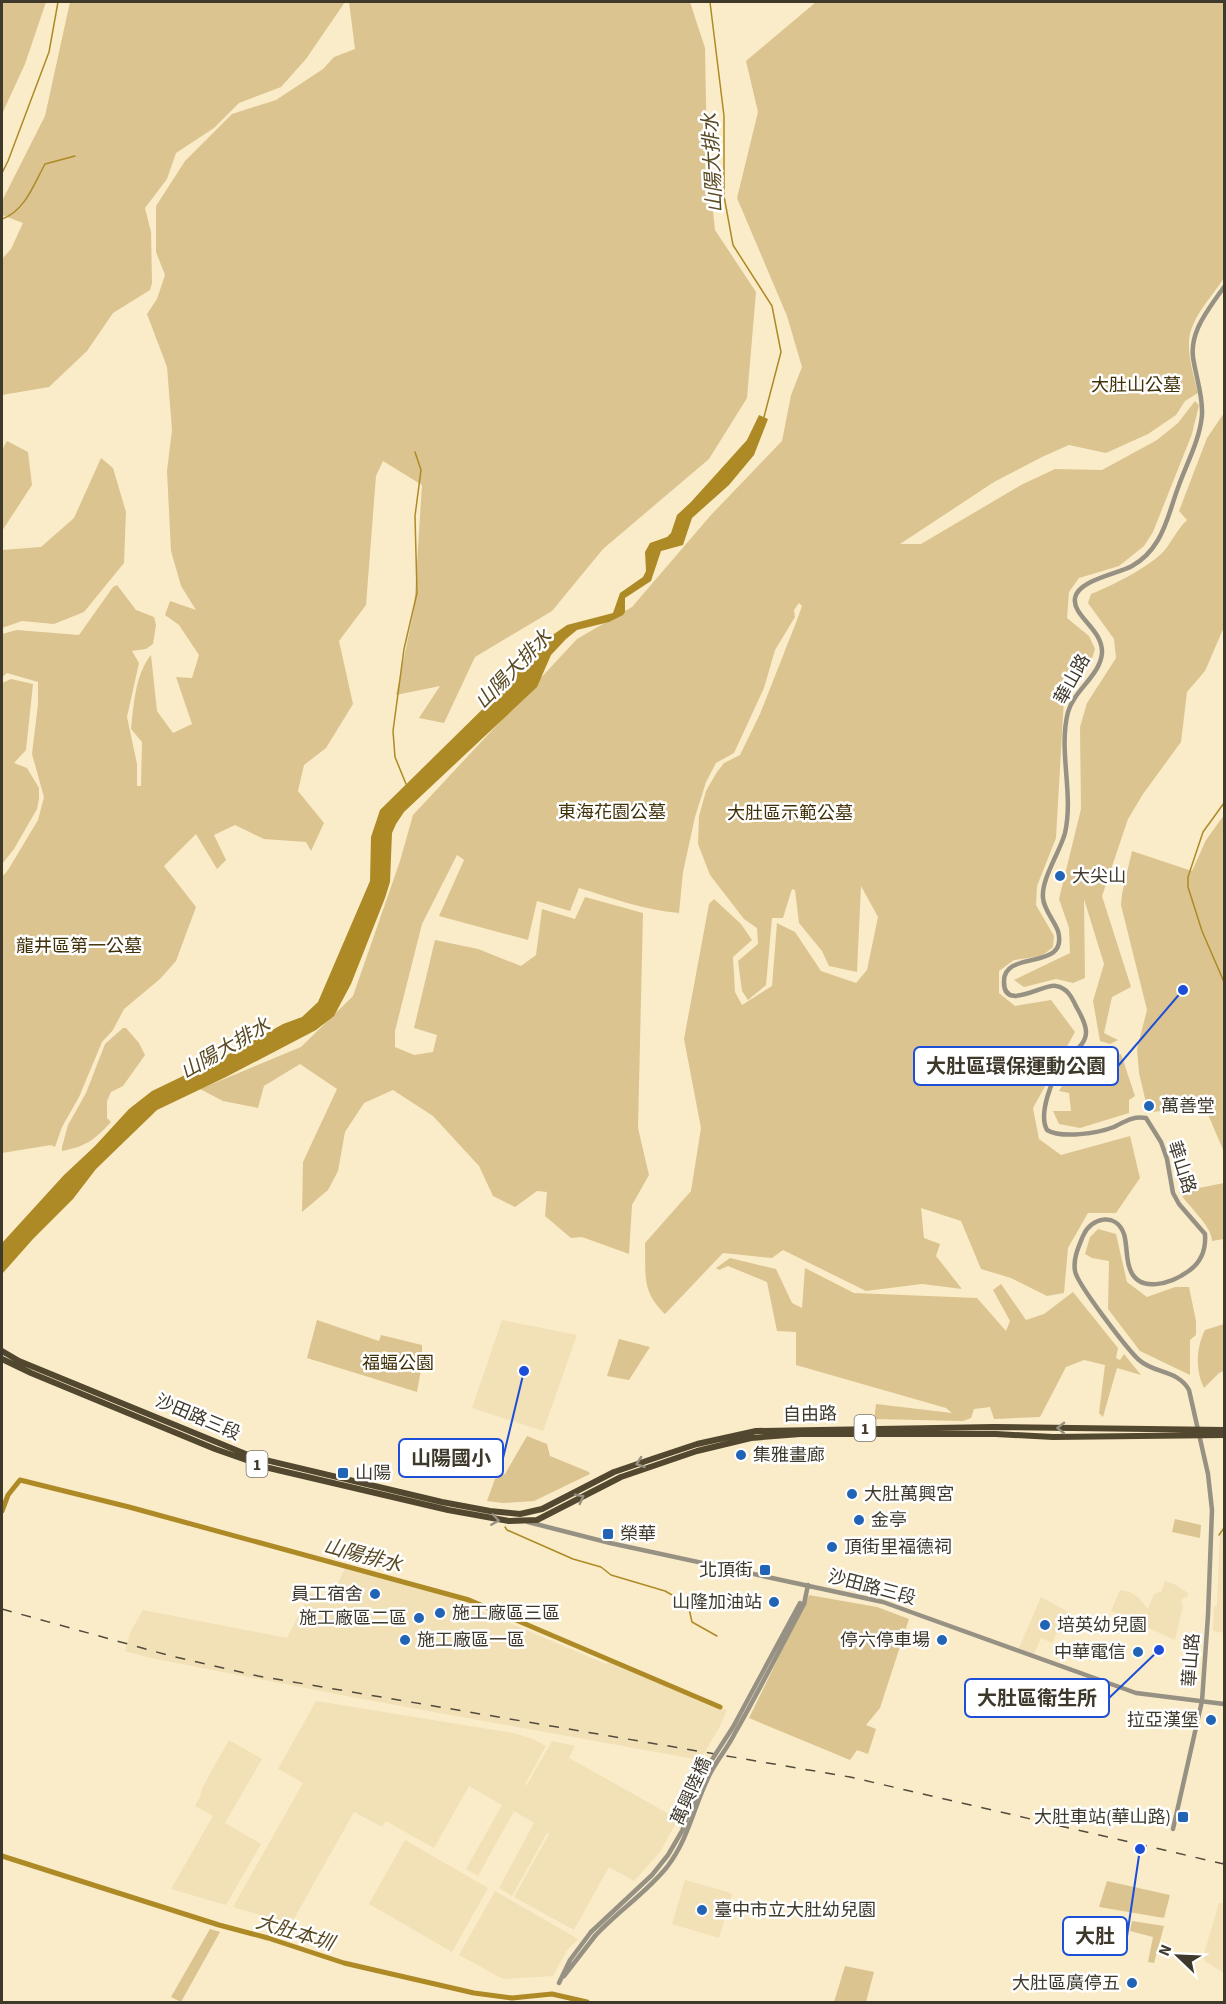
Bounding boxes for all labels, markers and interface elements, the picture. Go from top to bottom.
water label: 山陽大排水 [696,111,730,214]
park label: 大肚山公墓 [1091,373,1181,398]
water label: 山陽大排水 [469,623,559,715]
street label: 華山路 [1048,650,1096,709]
park label: 東海花園公墓 [558,800,666,825]
park label: 大肚區示範公墓 [727,801,853,826]
place label: 大尖山 [1072,864,1126,889]
marker: 大尖山 [1053,869,1067,883]
park label: 龍井區第一公墓 [16,934,142,959]
water label: 山陽大排水 [175,1011,277,1086]
callout: 大肚區環保運動公園 [914,1047,1118,1085]
text: 大肚區環保運動公園 [926,1053,1106,1081]
place label: 萬善堂 [1161,1094,1215,1119]
marker: 萬善堂 [1142,1099,1156,1113]
street label: 華山路 [1161,1138,1202,1197]
park label: 福蝠公園 [362,1351,434,1376]
street label: 沙田路三段 [151,1388,244,1447]
street label: 自由路 [783,1402,837,1427]
road number: 1 [854,1415,876,1441]
one-way arrow [1057,1422,1066,1434]
callout: 山陽國小 [399,1439,503,1477]
place label: 集雅畫廊 [753,1443,825,1468]
text: 山陽國小 [411,1445,491,1473]
marker: 集雅畫廊 [734,1448,748,1462]
road number: 1 [246,1451,268,1477]
one-way arrow [635,1455,646,1468]
place label: 山陽 [355,1461,391,1486]
marker: 山陽 [336,1466,350,1480]
place label: 大肚萬興宮 [864,1482,954,1507]
marker: 大肚萬興宮 [845,1487,859,1501]
one-way arrow [574,1494,585,1505]
place label: 金亭 [871,1508,907,1533]
one-way arrow [490,1513,499,1525]
marker: 金亭 [852,1513,866,1527]
place label: 榮華 [620,1522,656,1547]
marker: 榮華 [601,1527,615,1541]
water label: 山陽排水 [320,1532,406,1580]
place label: 頂街里福德祠 [844,1535,952,1560]
marker: 頂街里福德祠 [825,1540,839,1554]
place label: 北頂街 [699,1558,753,1583]
marker: 北頂街 [758,1563,772,1577]
street label: 沙田路三段 [825,1564,919,1611]
place label: 員工宿舍 [291,1582,363,1607]
marker: 員工宿舍 [368,1587,382,1601]
place label: 山隆加油站 [672,1590,762,1615]
marker: 山隆加油站 [767,1595,781,1609]
place label: 施工廠區三區 [452,1601,560,1626]
place label: 施工廠區二區 [299,1606,407,1631]
marker: 施工廠區三區 [433,1606,447,1620]
marker: 施工廠區二區 [412,1611,426,1625]
place label: 培英幼兒園 [1057,1613,1147,1638]
marker: 培英幼兒園 [1038,1618,1052,1632]
place label: 施工廠區一區 [417,1628,525,1653]
place label: 停六停車場 [840,1628,930,1653]
street label: 華山路 [1177,1632,1206,1688]
marker: 施工廠區一區 [398,1633,412,1647]
marker: 停六停車場 [935,1633,949,1647]
place label: 中華電信 [1054,1640,1126,1665]
marker: 中華電信 [1131,1645,1145,1659]
callout: 大肚區衛生所 [965,1679,1109,1717]
text: 大肚區衛生所 [977,1685,1097,1713]
place label: 拉亞漢堡 [1127,1708,1199,1733]
marker: 拉亞漢堡 [1204,1713,1218,1727]
street label: 萬興陸橋 [665,1753,718,1829]
place label: 大肚車站(華山路) [1034,1805,1171,1830]
marker: 大肚車站(華山路) [1176,1810,1190,1824]
place label: 臺中市立大肚幼兒園 [714,1898,876,1923]
marker: 臺中市立大肚幼兒園 [695,1903,709,1917]
water label: 大肚本圳 [252,1908,340,1959]
callout: 大肚 [1063,1917,1127,1955]
text: 大肚 [1075,1923,1115,1951]
north arrow [1148,1926,1208,1986]
text: N [1153,1941,1177,1960]
place label: 大肚區廣停五 [1012,1971,1120,1996]
marker: 大肚區廣停五 [1125,1976,1139,1990]

